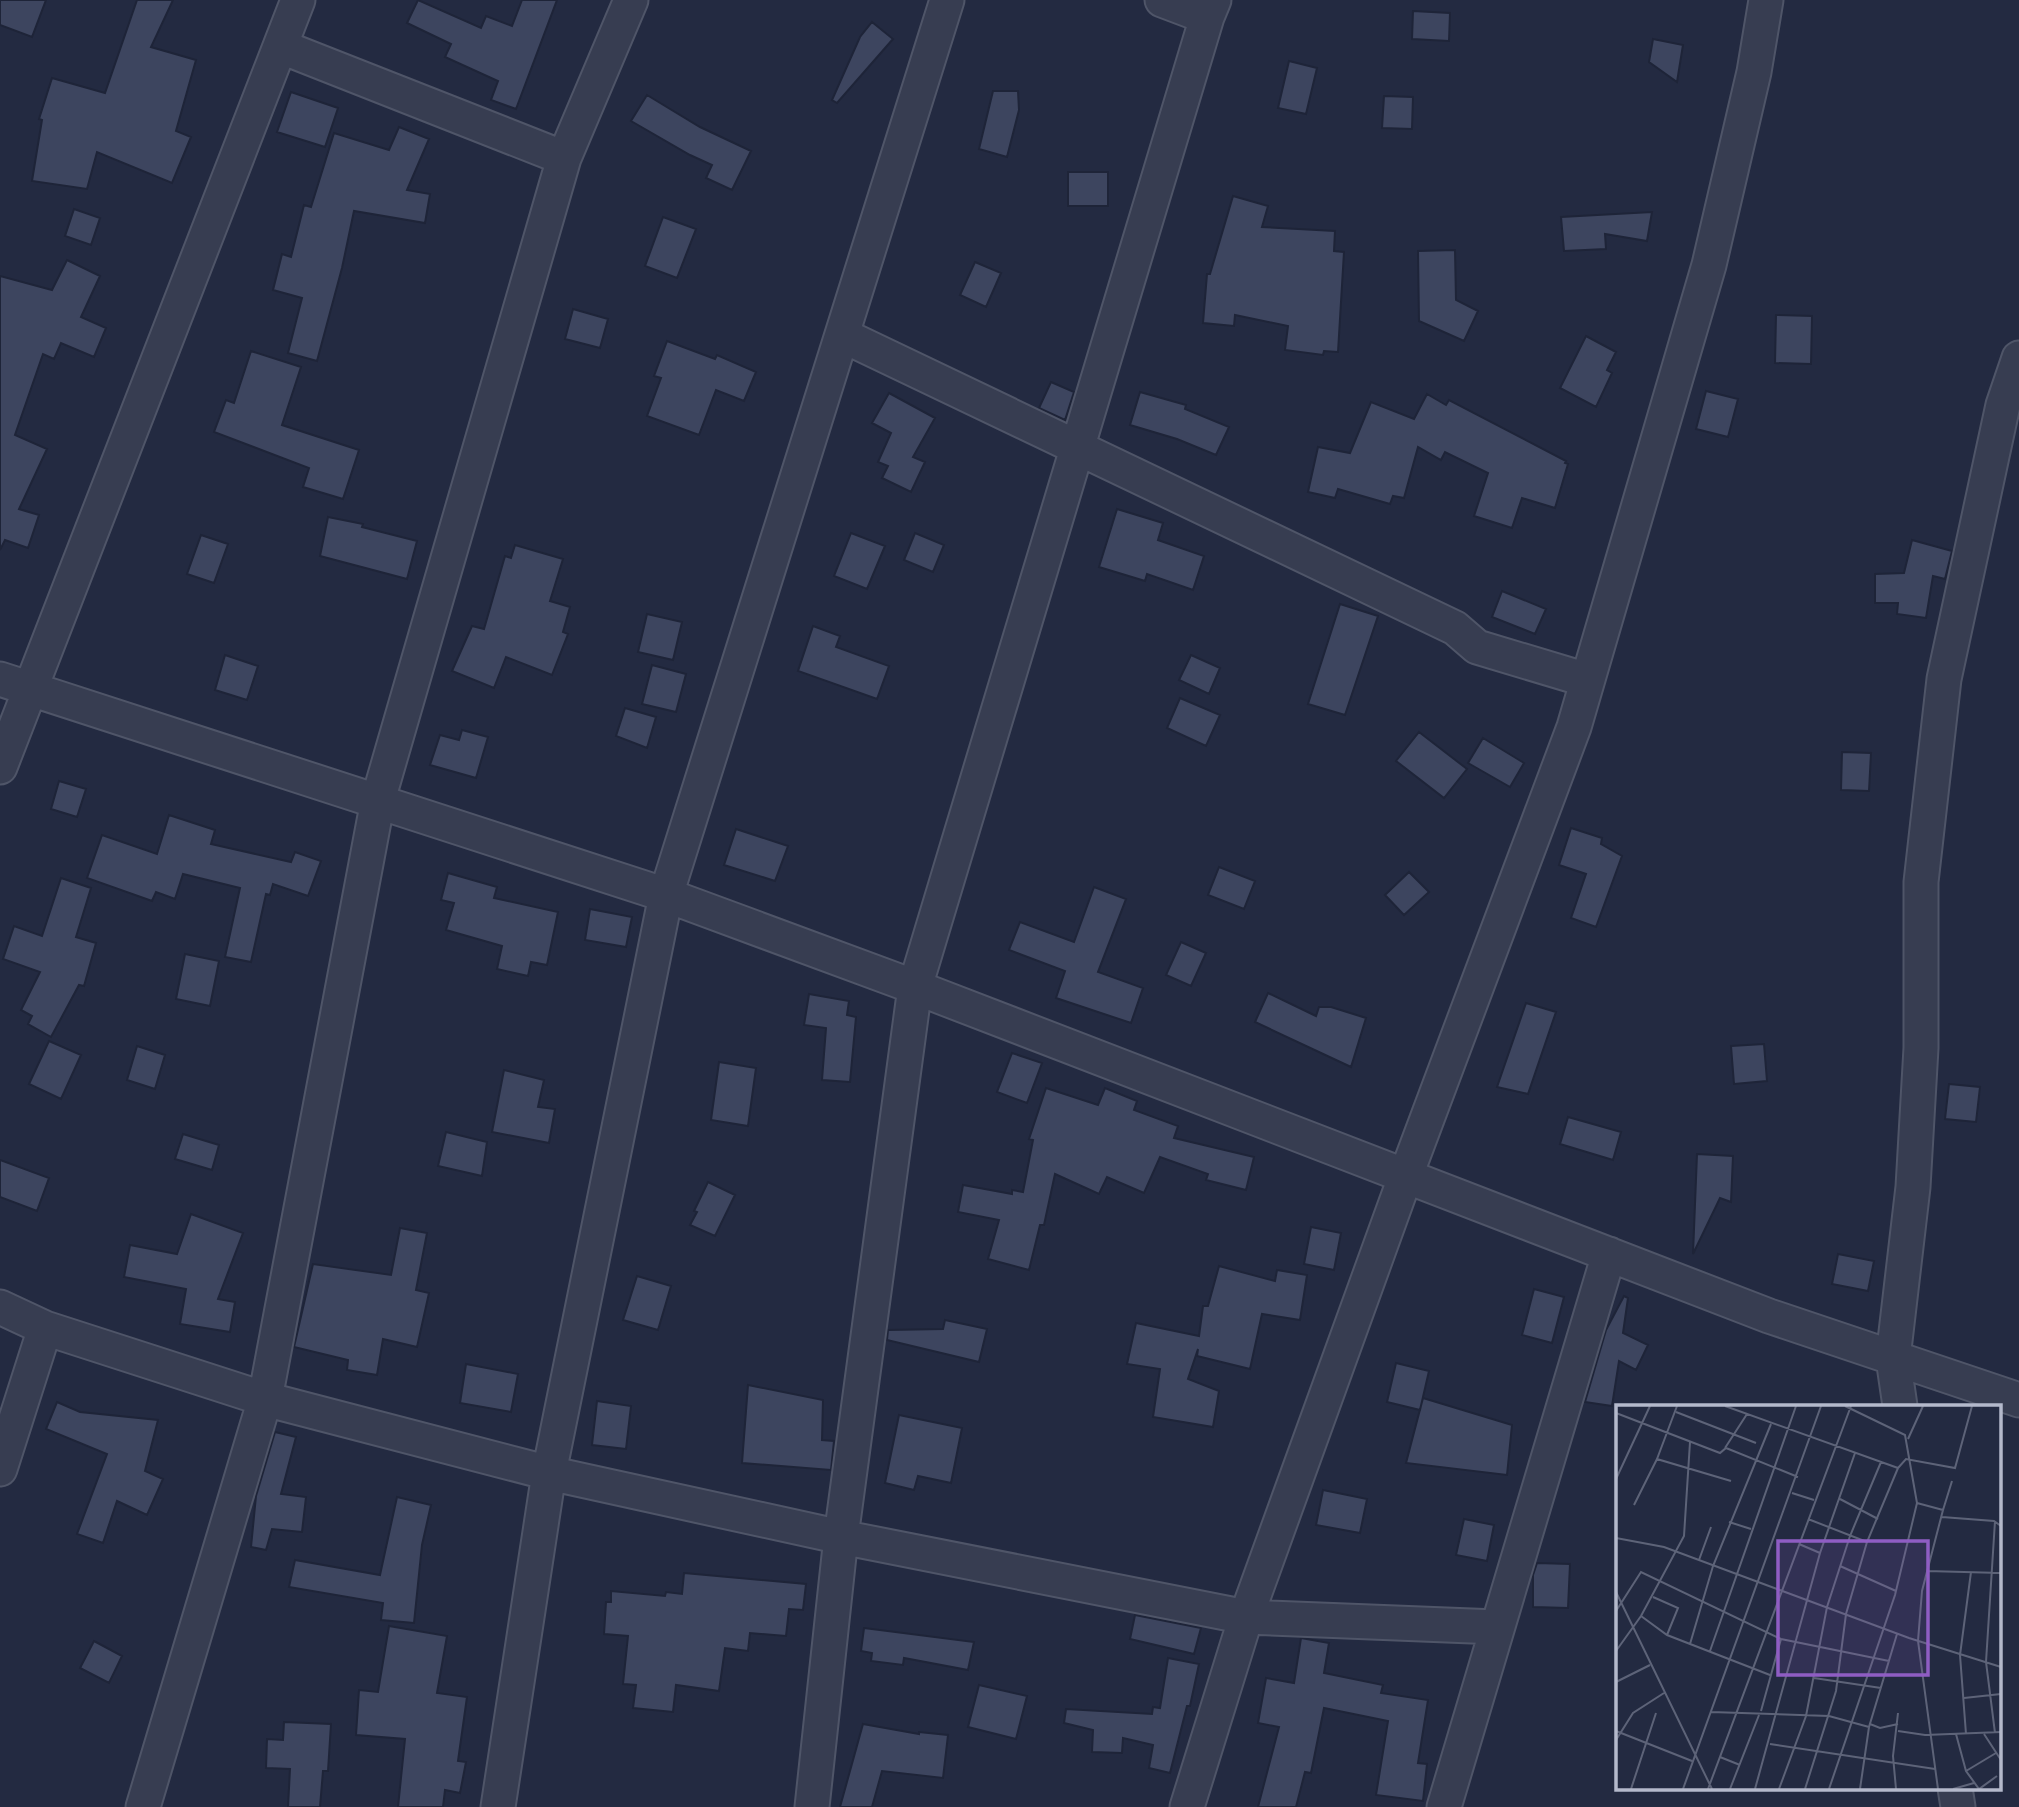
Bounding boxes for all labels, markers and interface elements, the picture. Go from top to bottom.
inset map [1616,1405,2002,1790]

